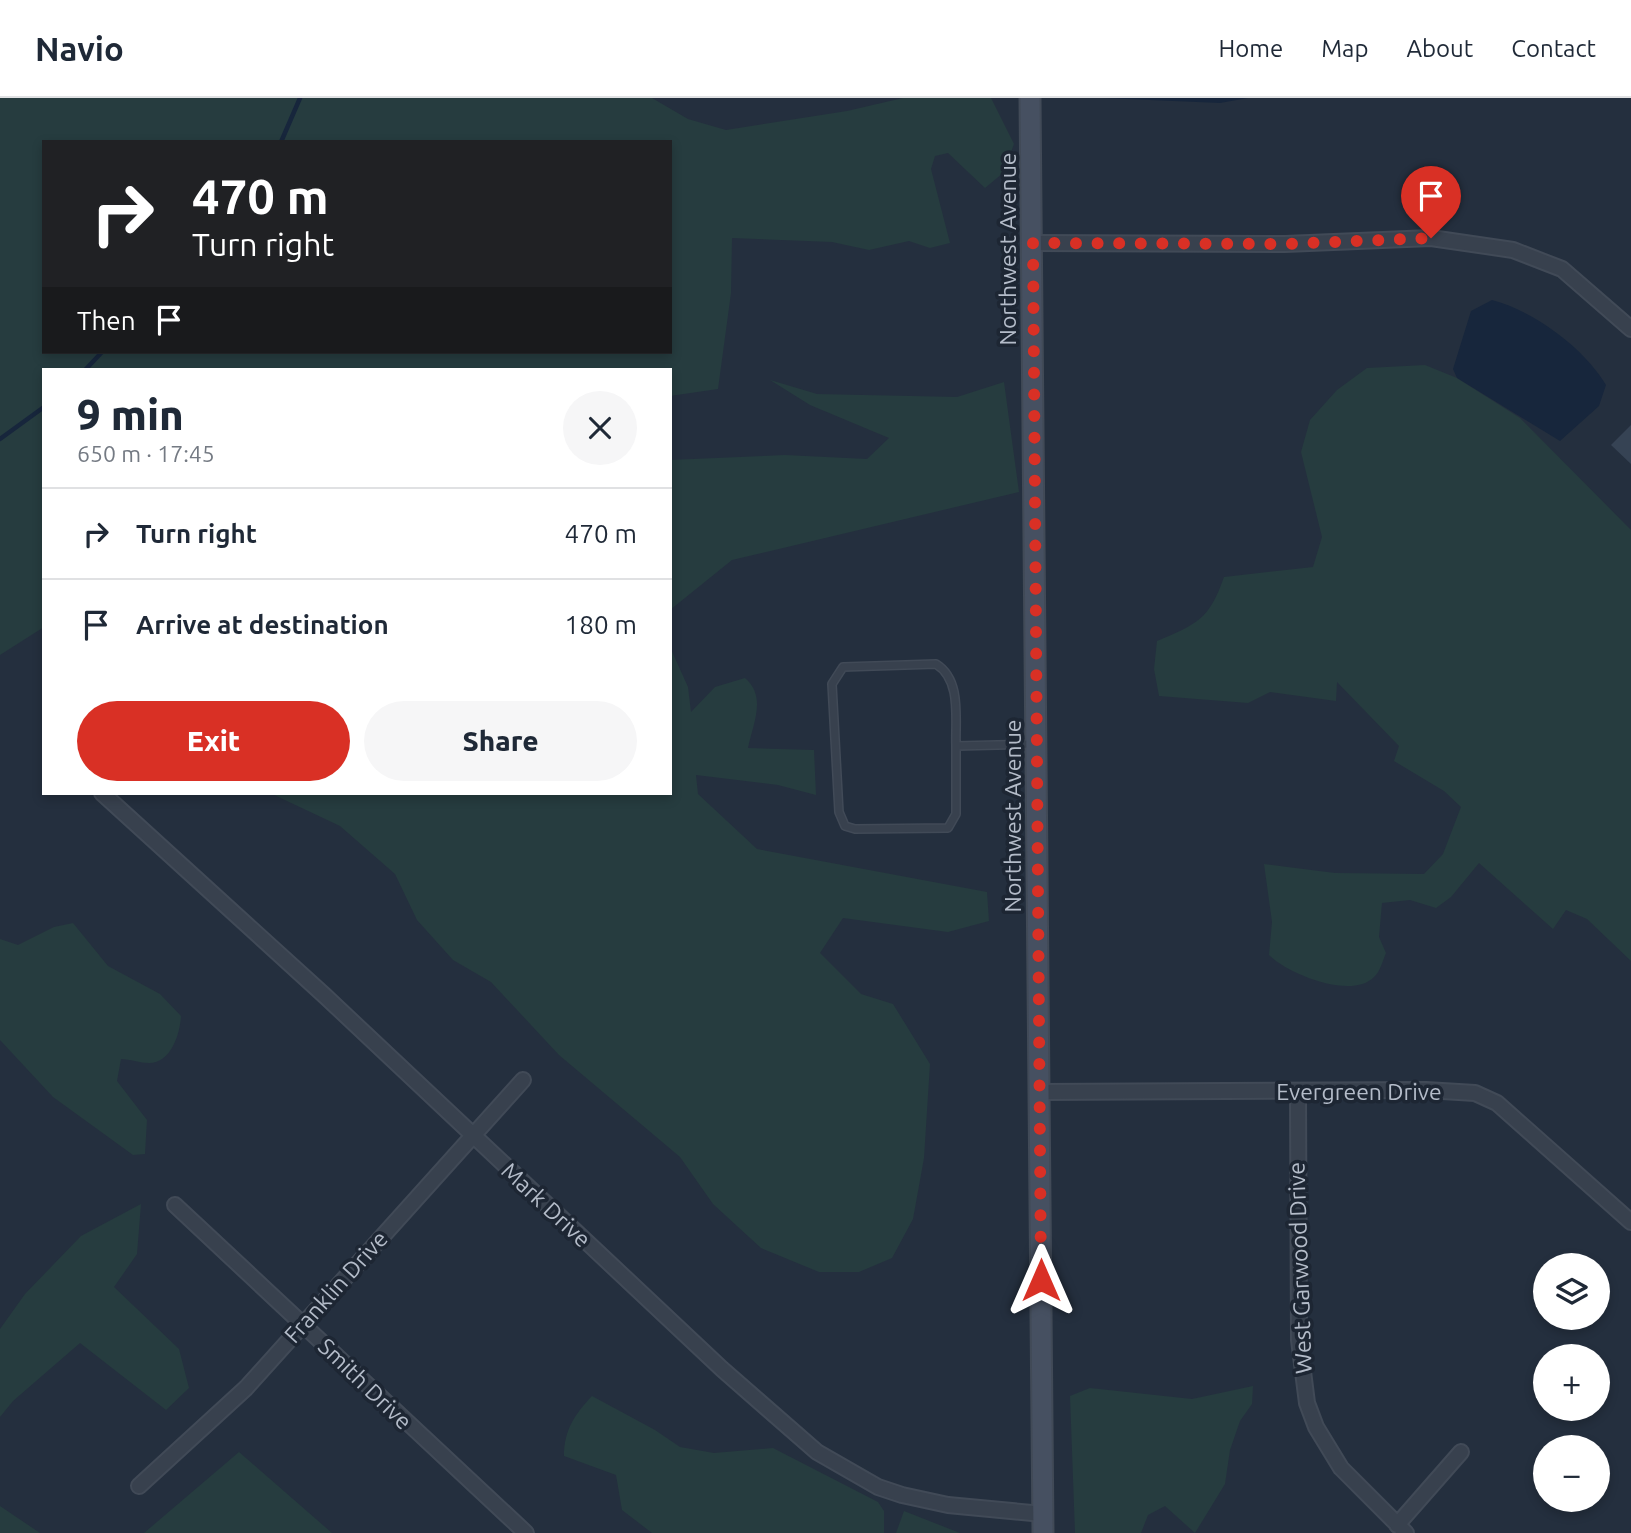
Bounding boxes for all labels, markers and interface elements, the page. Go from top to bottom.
text: Navio [35,30,124,67]
text: Home [1218,35,1283,62]
text: Map [1321,35,1368,62]
text: About [1406,35,1473,62]
text: Contact [1511,35,1596,62]
street label: Northwest Avenue [995,152,1020,346]
pin [1401,166,1461,238]
icon: right [77,168,168,259]
text: 470 m [192,168,329,223]
icon: arrive [1412,177,1450,215]
text: Turn right [192,226,334,262]
icon: arrive [150,301,188,339]
text: Then [77,306,136,335]
text: 9 min [77,391,184,438]
button: close [563,391,637,465]
text: 650 m · 17:45 [77,441,215,466]
icon: right [77,515,115,553]
text: Turn right [136,519,257,548]
text: 470 m [565,519,637,548]
icon: arrive [77,606,115,644]
text: Arrive at destination [136,610,389,639]
text: 180 m [565,610,637,639]
button: Exit [77,701,350,781]
button: Share [364,701,637,781]
street label: Northwest Avenue [1000,719,1025,913]
street label: Evergreen Drive [1276,1079,1442,1104]
street label: Mark Drive [497,1157,596,1252]
street label: West Garwood Drive [1283,1162,1316,1374]
street label: Franklin Drive [279,1226,392,1348]
position arrow [1004,1243,1078,1317]
map controls [1533,1253,1610,1512]
button: layers [1533,1253,1610,1330]
street label: Smith Drive [314,1333,417,1434]
button: + [1533,1344,1610,1421]
button: − [1533,1435,1610,1512]

